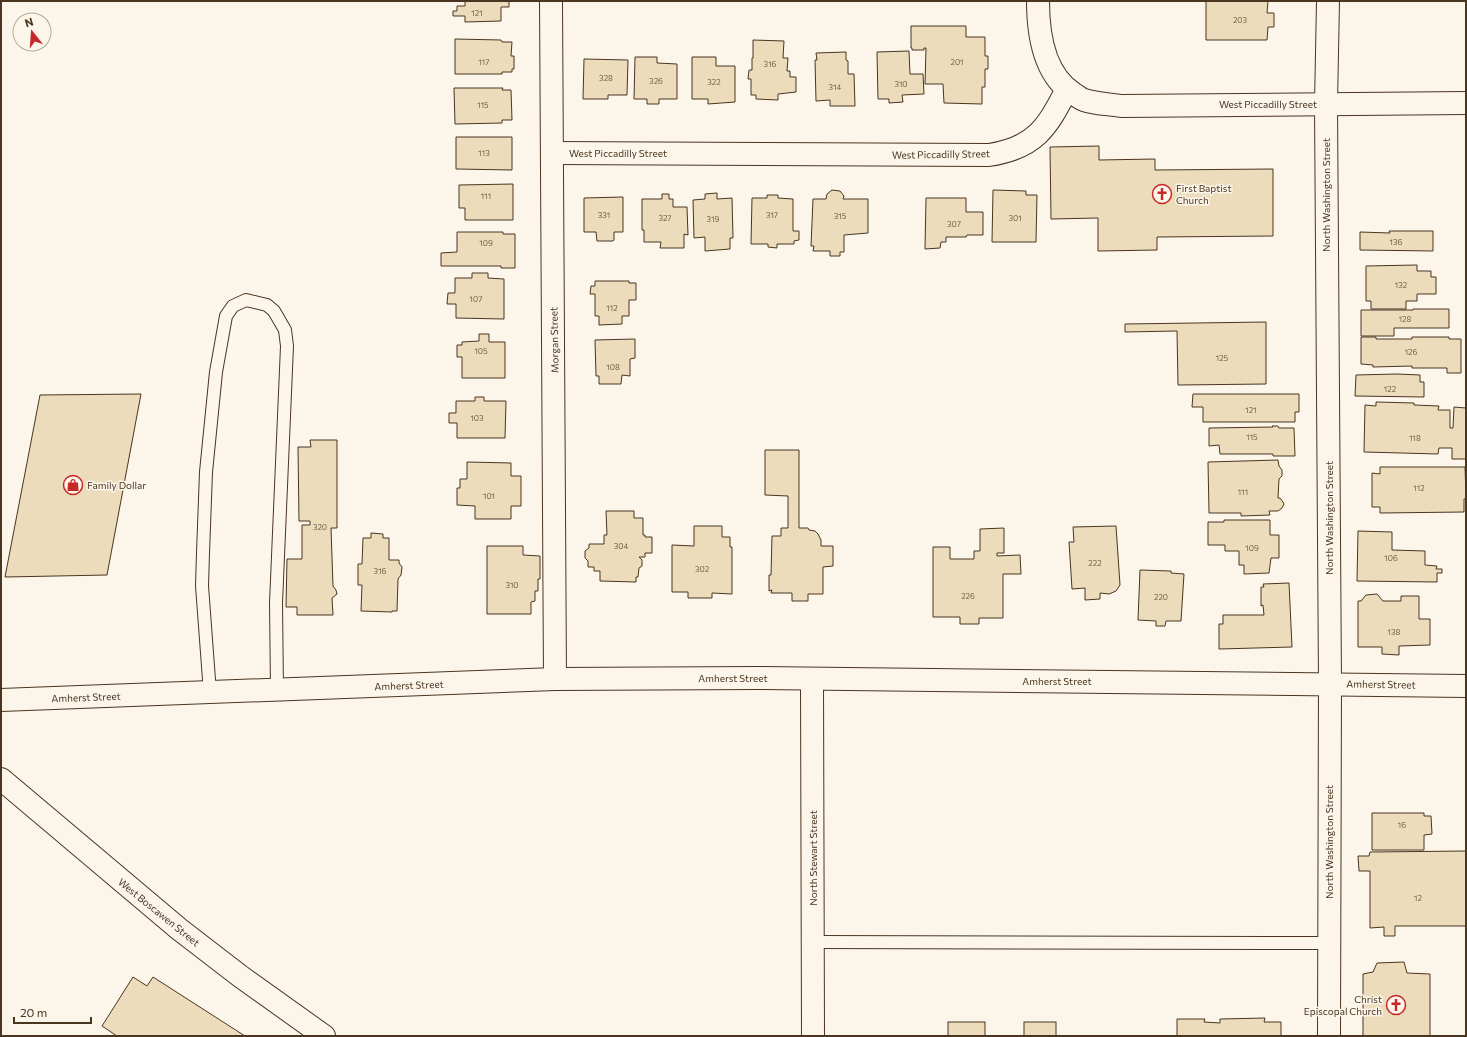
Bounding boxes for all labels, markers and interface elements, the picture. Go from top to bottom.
house number: 121 [471,8,483,18]
north arrow [12,12,52,52]
text: N [23,15,35,29]
house number: 203 [1233,15,1248,25]
house number: 117 [478,57,490,67]
house number: 201 [950,57,964,67]
house number: 316 [764,59,777,69]
house number: 328 [599,73,613,83]
house number: 326 [649,76,663,86]
house number: 322 [707,77,721,87]
house number: 310 [894,79,908,89]
house number: 314 [829,82,842,92]
street label: West Piccadilly Street [1219,98,1317,110]
house number: 115 [477,100,489,110]
street label: North Washington Street [1320,138,1332,252]
street label: West Piccadilly Street [569,147,667,159]
street label: West Piccadilly Street [892,147,990,161]
house number: 113 [478,148,490,158]
place label: First Baptist Church [1176,182,1232,206]
church icon: First Baptist Church [1151,183,1173,205]
house number: 111 [481,191,491,201]
house number: 331 [598,210,610,220]
house number: 317 [766,210,778,220]
house number: 315 [834,211,847,221]
house number: 327 [658,213,672,223]
house number: 301 [1008,213,1022,223]
house number: 319 [707,214,720,224]
house number: 307 [947,219,961,229]
house number: 136 [1390,237,1403,247]
house number: 109 [479,238,493,248]
house number: 132 [1395,280,1408,290]
house number: 107 [470,294,482,304]
house number: 112 [606,303,618,313]
street label: Morgan Street [547,307,561,373]
house number: 128 [1399,314,1411,324]
house number: 105 [474,346,488,356]
house number: 126 [1405,347,1417,357]
house number: 125 [1216,353,1229,363]
house number: 108 [606,362,620,372]
house number: 122 [1384,384,1397,394]
house number: 121 [1245,405,1257,415]
house number: 103 [470,413,484,423]
house number: 115 [1246,432,1258,442]
house number: 118 [1409,433,1421,443]
street label: North Washington Street [1323,461,1335,575]
shop icon: Family Dollar [62,474,84,496]
place label: Family Dollar [87,479,146,491]
house number: 112 [1413,483,1425,493]
house number: 111 [1238,487,1248,497]
house number: 101 [483,491,495,501]
house number: 320 [313,522,327,532]
house number: 304 [614,541,628,551]
house number: 109 [1245,543,1259,553]
house number: 106 [1384,553,1398,563]
house number: 222 [1088,558,1102,568]
house number: 302 [695,564,710,574]
house number: 316 [374,566,387,576]
house number: 310 [505,580,519,590]
house number: 226 [961,591,975,601]
house number: 220 [1154,592,1168,602]
house number: 138 [1388,627,1401,637]
street label: Amherst Street [698,672,768,684]
street label: Amherst Street [1022,675,1092,687]
street label: Amherst Street [1346,677,1416,691]
street label: Amherst Street [374,678,444,692]
street label: Amherst Street [51,690,121,704]
street label: North Washington Street [1323,785,1335,899]
street label: North Stewart Street [807,810,819,906]
house number: 16 [1398,820,1406,830]
street label: West Boscawen Street [116,875,202,949]
house number: 12 [1414,893,1422,903]
place label: Christ Episcopal Church [1304,993,1382,1017]
church icon: Christ Episcopal Church [1385,994,1407,1016]
scale bar [14,999,91,1025]
text: 20 m [20,1005,47,1019]

